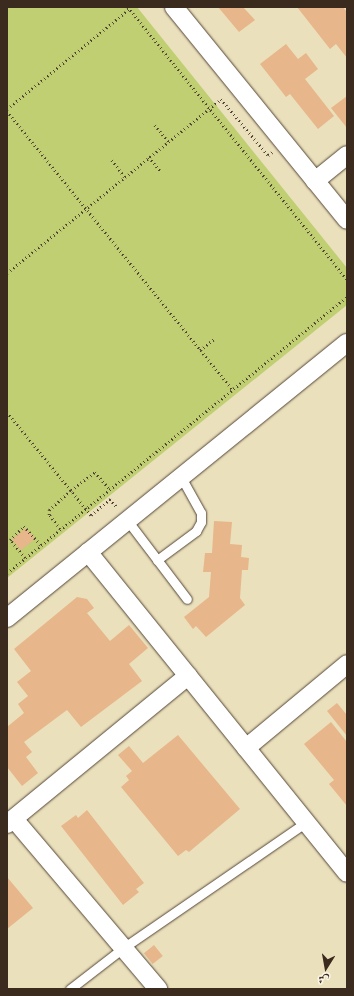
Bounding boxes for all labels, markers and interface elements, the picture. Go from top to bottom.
north arrow [306,948,346,988]
text: ش [317,972,330,988]

